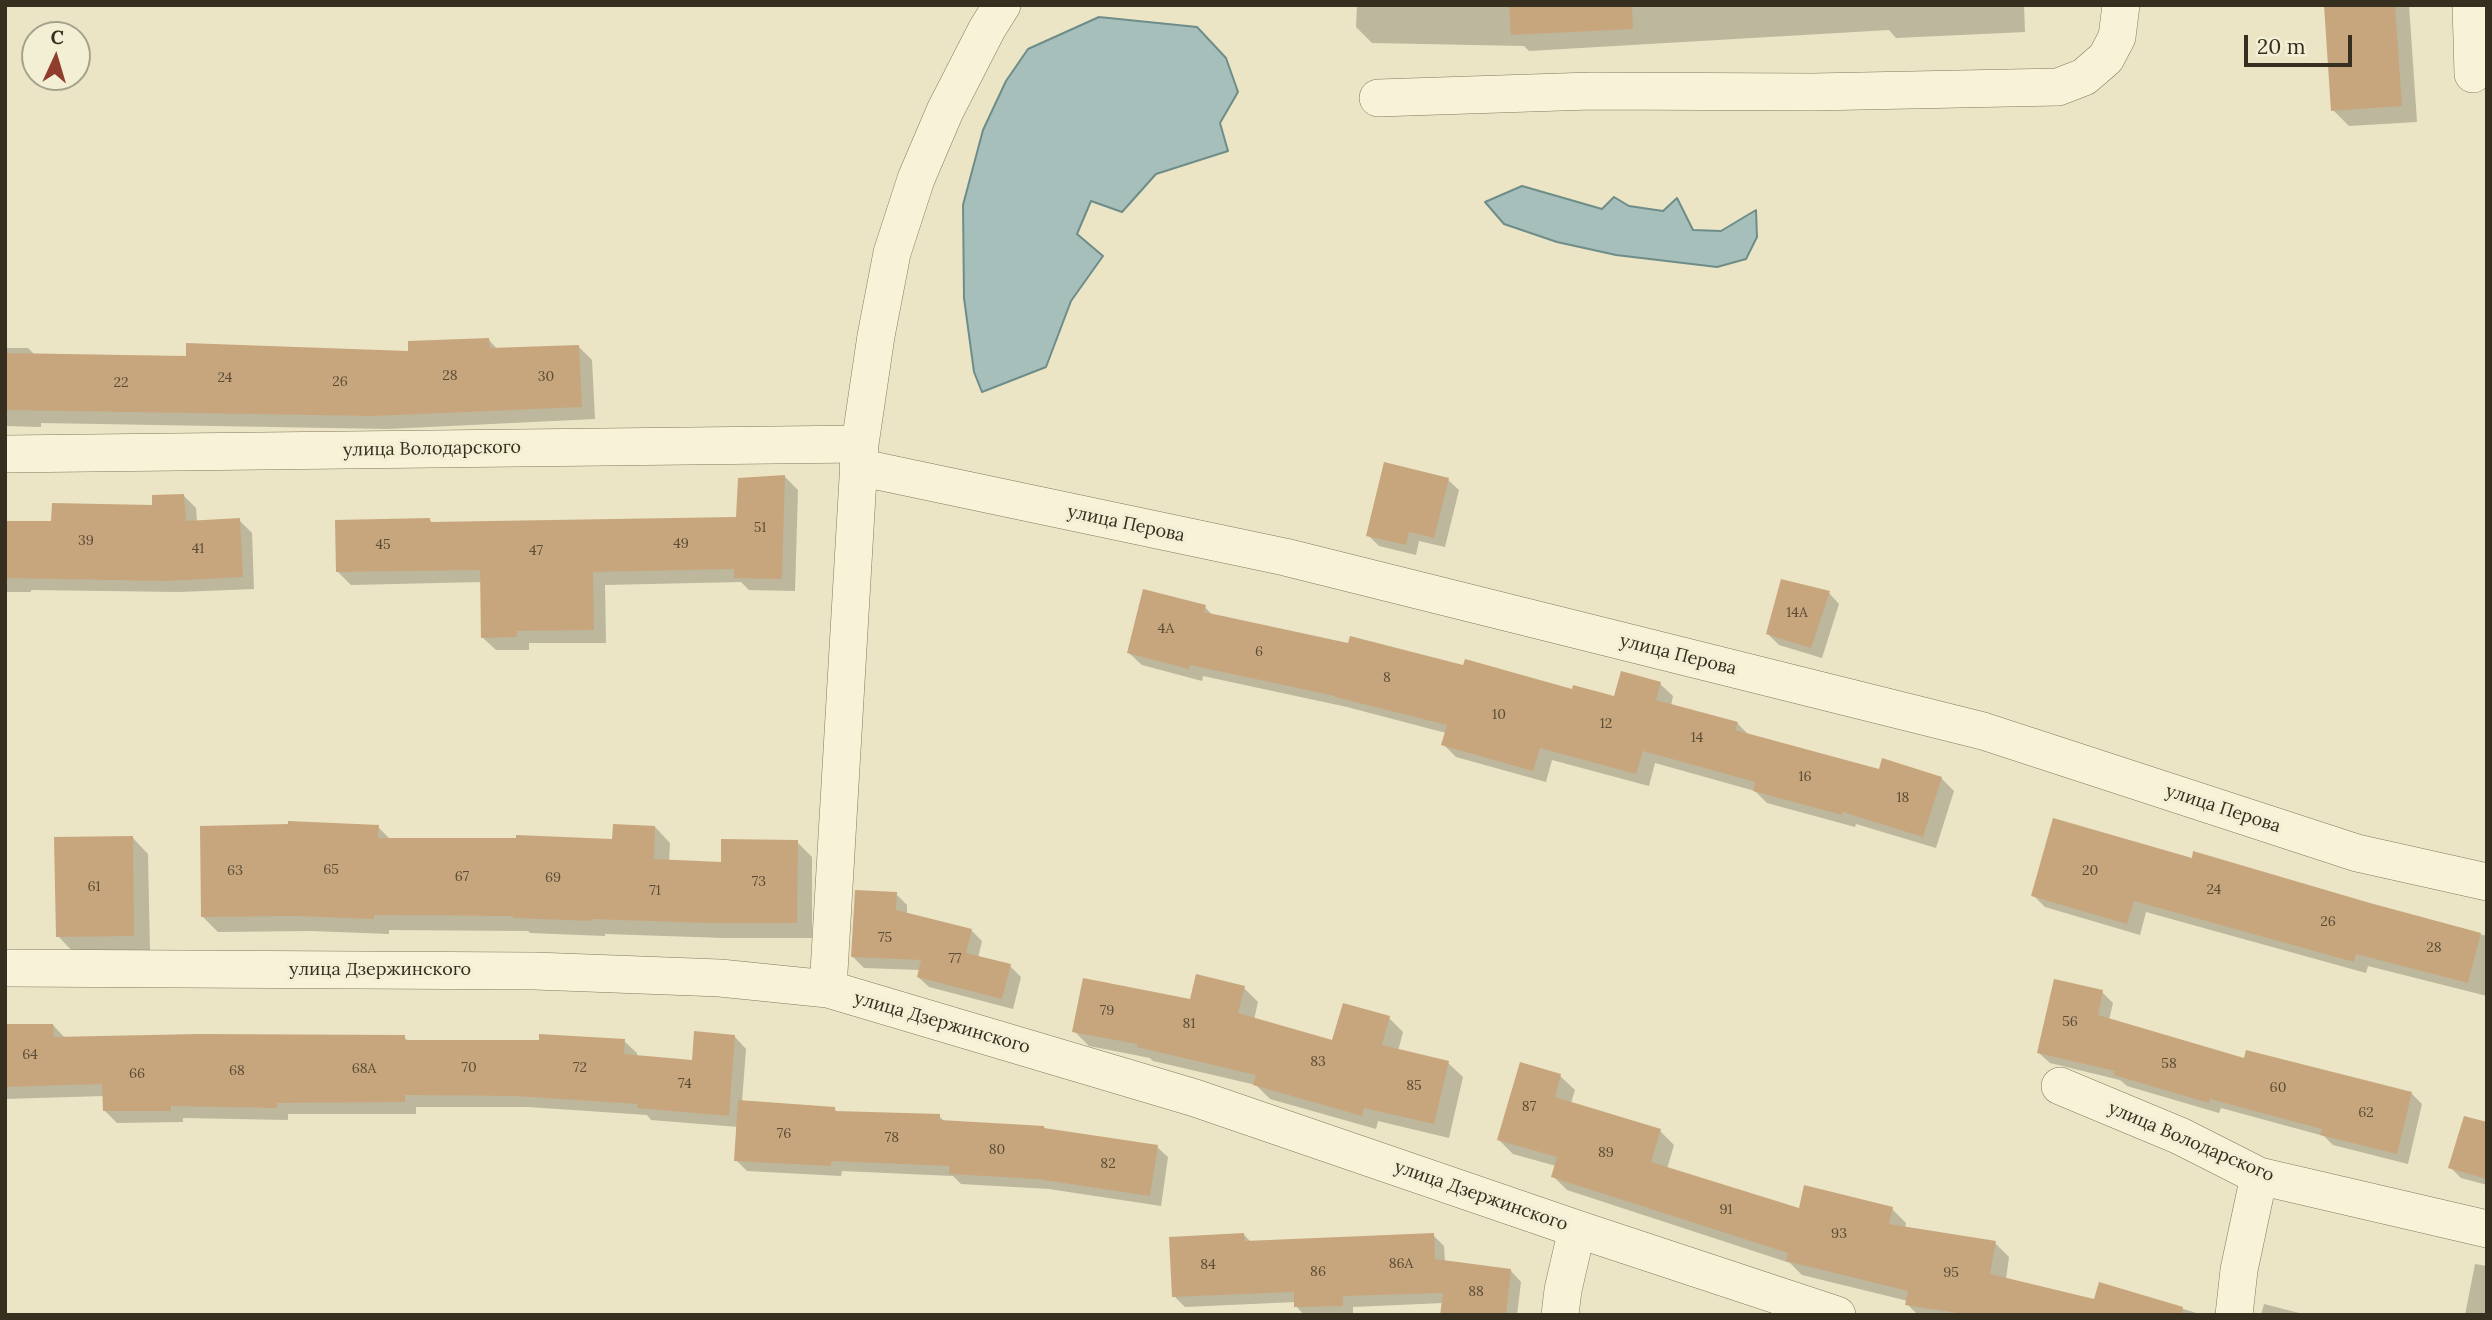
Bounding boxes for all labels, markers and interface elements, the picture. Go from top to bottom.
north arrow [21,21,91,91]
scale bar [2247,21,2356,65]
text: С [50,25,65,49]
text: 20 m [2257,33,2306,60]
house number: 28 [442,368,458,384]
house number: 30 [538,369,554,385]
house number: 24 [218,370,232,386]
house number: 26 [332,374,348,390]
house number: 22 [113,375,129,391]
street label: улица Володарского [343,437,521,461]
street label: улица Перова [1065,501,1187,547]
house number: 51 [754,520,766,536]
house number: 39 [78,533,94,549]
house number: 49 [673,536,689,552]
house number: 45 [375,537,391,553]
house number: 41 [192,541,204,557]
house number: 47 [529,543,543,559]
house number: 14А [1786,605,1808,621]
house number: 4А [1158,621,1174,637]
street label: улица Перова [1617,630,1739,680]
house number: 6 [1255,644,1263,660]
house number: 8 [1383,670,1391,686]
house number: 10 [1492,707,1506,723]
house number: 12 [1600,716,1612,732]
house number: 14 [1691,730,1703,746]
house number: 16 [1798,769,1812,785]
street label: улица Перова [2163,780,2283,838]
house number: 18 [1897,790,1909,806]
house number: 65 [323,862,339,878]
house number: 63 [227,863,243,879]
house number: 20 [2082,863,2098,879]
house number: 67 [455,869,469,885]
house number: 69 [545,870,561,886]
house number: 73 [752,874,766,890]
house number: 61 [87,879,101,895]
house number: 24 [2207,882,2221,898]
house number: 71 [649,883,661,899]
house number: 26 [2320,914,2336,930]
house number: 75 [878,930,892,946]
house number: 28 [2426,940,2442,956]
house number: 77 [949,951,961,967]
street label: улица Дзержинского [289,959,471,981]
street label: улица Дзержинского [851,988,1033,1058]
house number: 79 [1100,1003,1114,1019]
house number: 56 [2062,1014,2078,1030]
house number: 81 [1183,1016,1195,1032]
house number: 64 [22,1047,38,1063]
house number: 83 [1310,1054,1326,1070]
house number: 58 [2161,1056,2177,1072]
house number: 70 [461,1060,477,1076]
house number: 72 [573,1060,587,1076]
house number: 68А [352,1061,376,1077]
house number: 68 [229,1063,245,1079]
house number: 66 [129,1066,145,1082]
house number: 74 [678,1076,692,1092]
house number: 85 [1406,1078,1422,1094]
house number: 60 [2270,1080,2286,1096]
street label: улица Володарского [2105,1097,2277,1187]
house number: 87 [1522,1099,1536,1115]
house number: 62 [2358,1105,2374,1121]
house number: 76 [777,1126,791,1142]
house number: 78 [885,1130,899,1146]
house number: 80 [989,1142,1005,1158]
house number: 89 [1598,1145,1614,1161]
house number: 82 [1100,1156,1116,1172]
street label: улица Дзержинского [1391,1156,1571,1236]
house number: 91 [1719,1202,1733,1218]
house number: 93 [1831,1226,1847,1242]
house number: 86А [1389,1256,1413,1272]
house number: 84 [1200,1257,1216,1273]
house number: 86 [1310,1264,1326,1280]
house number: 95 [1943,1265,1959,1281]
house number: 88 [1468,1284,1484,1300]

